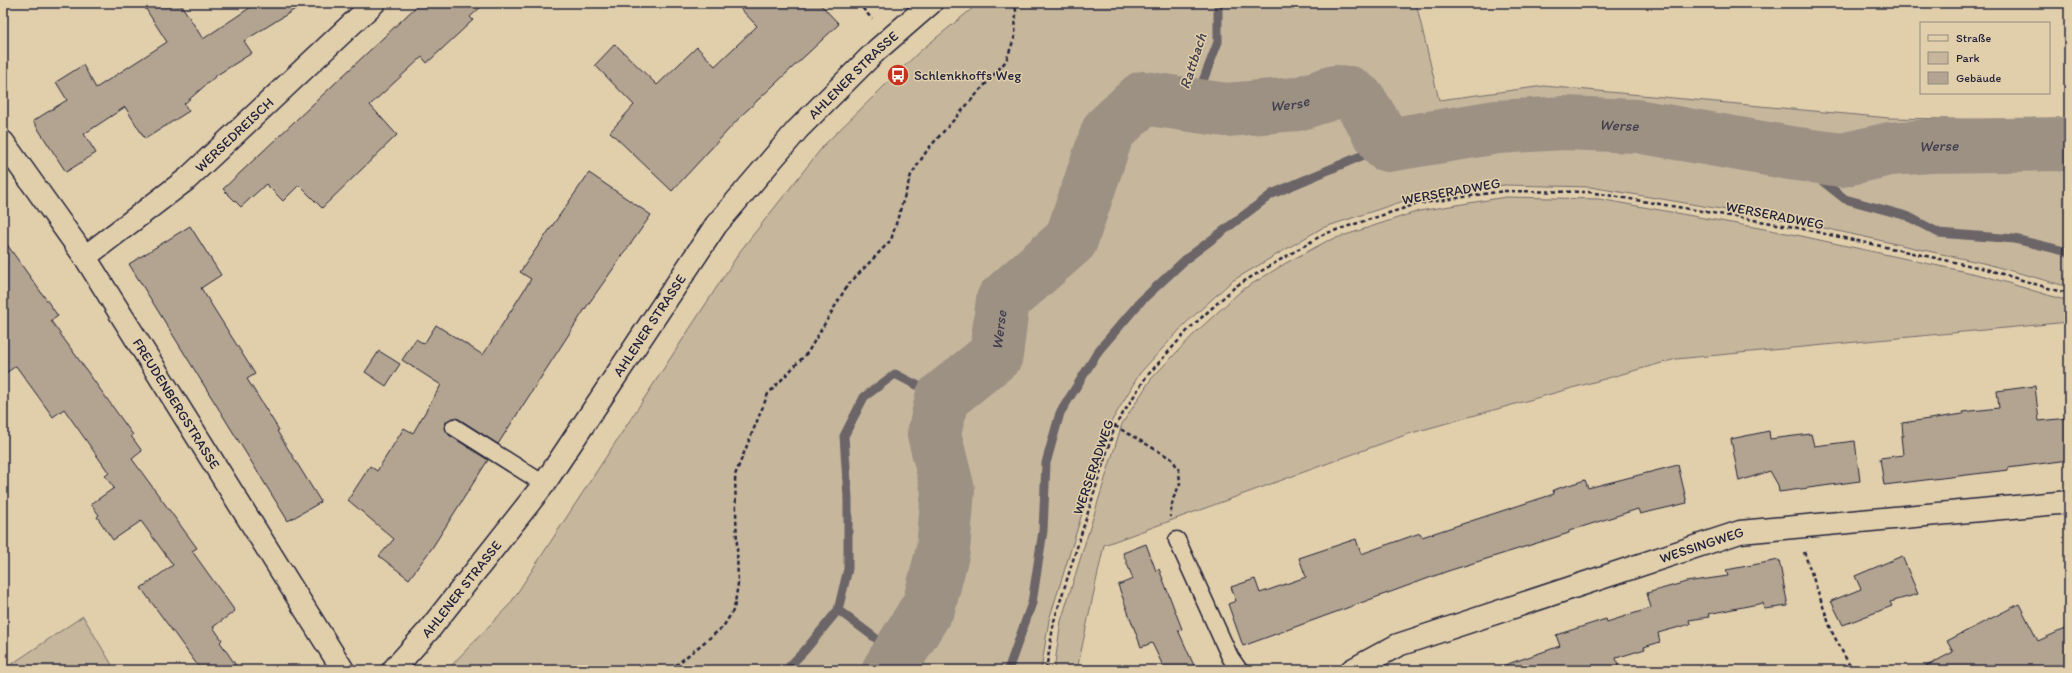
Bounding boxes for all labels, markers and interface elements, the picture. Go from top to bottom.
legend [1920,22,2050,94]
street label: AHLENER STRASSE [805,27,902,123]
water label: Rattbach [1176,31,1210,91]
text: Straße [1956,31,1991,45]
text: Park [1956,51,1980,65]
bus stop icon: Schlenkhoffs Weg [885,62,911,88]
place label: Schlenkhoffs Weg [914,67,1022,84]
text: Gebäude [1956,71,2001,85]
water label: Werse [1269,91,1312,115]
street label: WERSEDREISCH [192,94,277,176]
water label: Werse [1599,115,1640,135]
water label: Werse [1918,137,1959,156]
street label: WERSERADWEG [1401,174,1502,209]
street label: WERSERADWEG [1724,198,1825,233]
street label: AHLENER STRASSE [610,271,690,380]
water label: Werse [988,309,1011,351]
street label: FREUDENBERGSTRASSE [129,335,223,473]
street label: WERSERADWEG [1069,417,1118,517]
street label: WESSINGWEG [1657,523,1746,567]
street label: AHLENER STRASSE [418,537,505,642]

